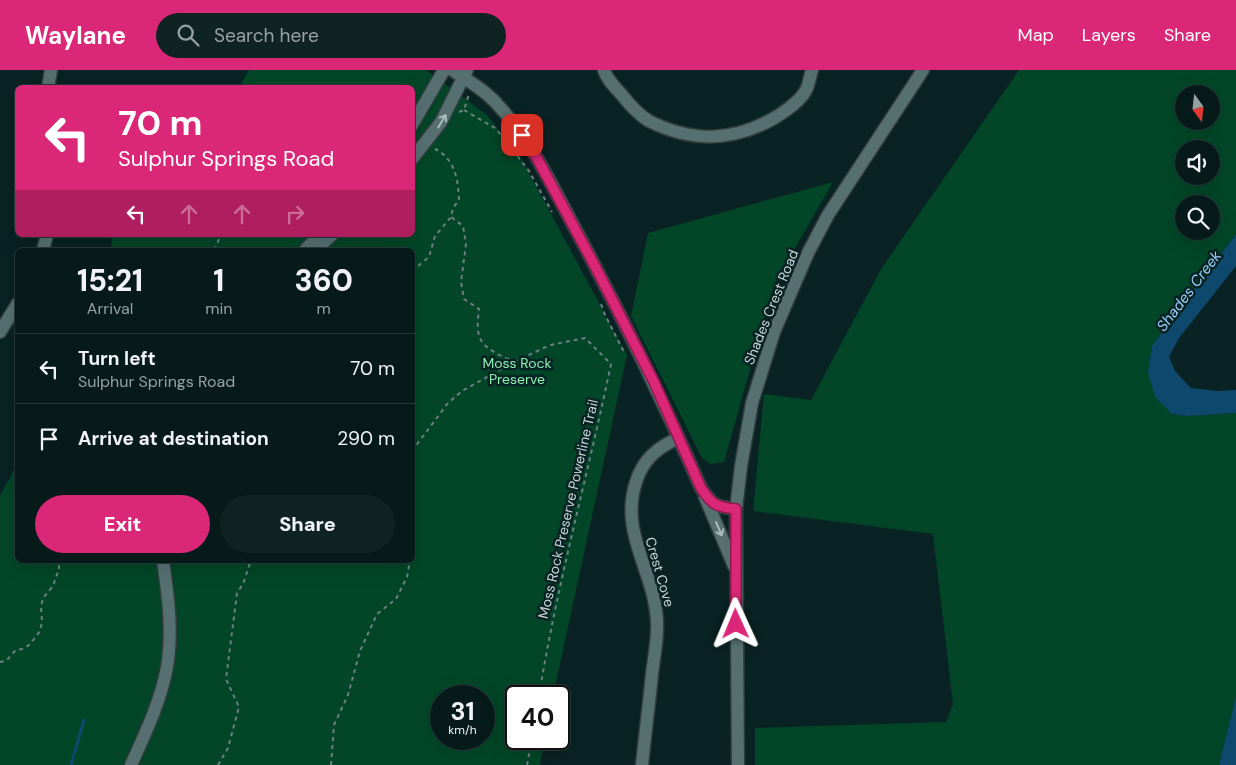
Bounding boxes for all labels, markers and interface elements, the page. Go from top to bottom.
search box [156,13,506,58]
text: Waylane [25,20,126,51]
icon: search [174,21,202,49]
text: Search here [214,23,319,48]
text: Map [1018,23,1054,47]
text: Layers [1082,23,1136,47]
text: Share [1164,23,1211,47]
north arrow [1175,85,1220,130]
map controls [1175,85,1220,240]
text: 70 m [118,100,202,146]
icon: left [35,105,100,170]
one-way arrow [437,114,447,128]
pin [501,114,543,156]
icon: arrive [508,121,536,149]
button: sound [1175,140,1220,185]
text: Sulphur Springs Road [118,144,334,173]
button: search [1175,195,1220,240]
icon: left [122,200,150,228]
icon: ahead [175,200,203,228]
icon: ahead [228,200,256,228]
icon: right [281,200,309,228]
water label: Shades Creek [1152,246,1226,335]
street label: Shades Crest Road [740,247,802,367]
text: 15:21 [77,261,143,300]
text: 1 [213,261,224,300]
text: 360 [295,261,353,300]
text: Arrival [87,298,133,319]
text: min [205,298,232,319]
text: m [317,298,331,319]
text: Turn left [78,346,156,371]
park label: Moss Rock Preserve [482,354,552,388]
icon: left [35,355,63,383]
text: 70 m [350,356,395,381]
text: Sulphur Springs Road [78,371,235,392]
street label: Moss Rock Preserve Powerline Trail [534,398,602,620]
icon: arrive [35,425,63,453]
text: Arrive at destination [78,426,269,451]
text: 290 m [337,426,395,451]
button: Exit [35,495,210,553]
button: Share [220,495,395,553]
one-way arrow [714,521,724,536]
street label: Crest Cove [641,535,679,609]
position arrow [709,597,761,649]
speed limit sign: 40 [505,685,570,750]
text: 31 [450,695,474,728]
text: km/h [448,722,477,738]

